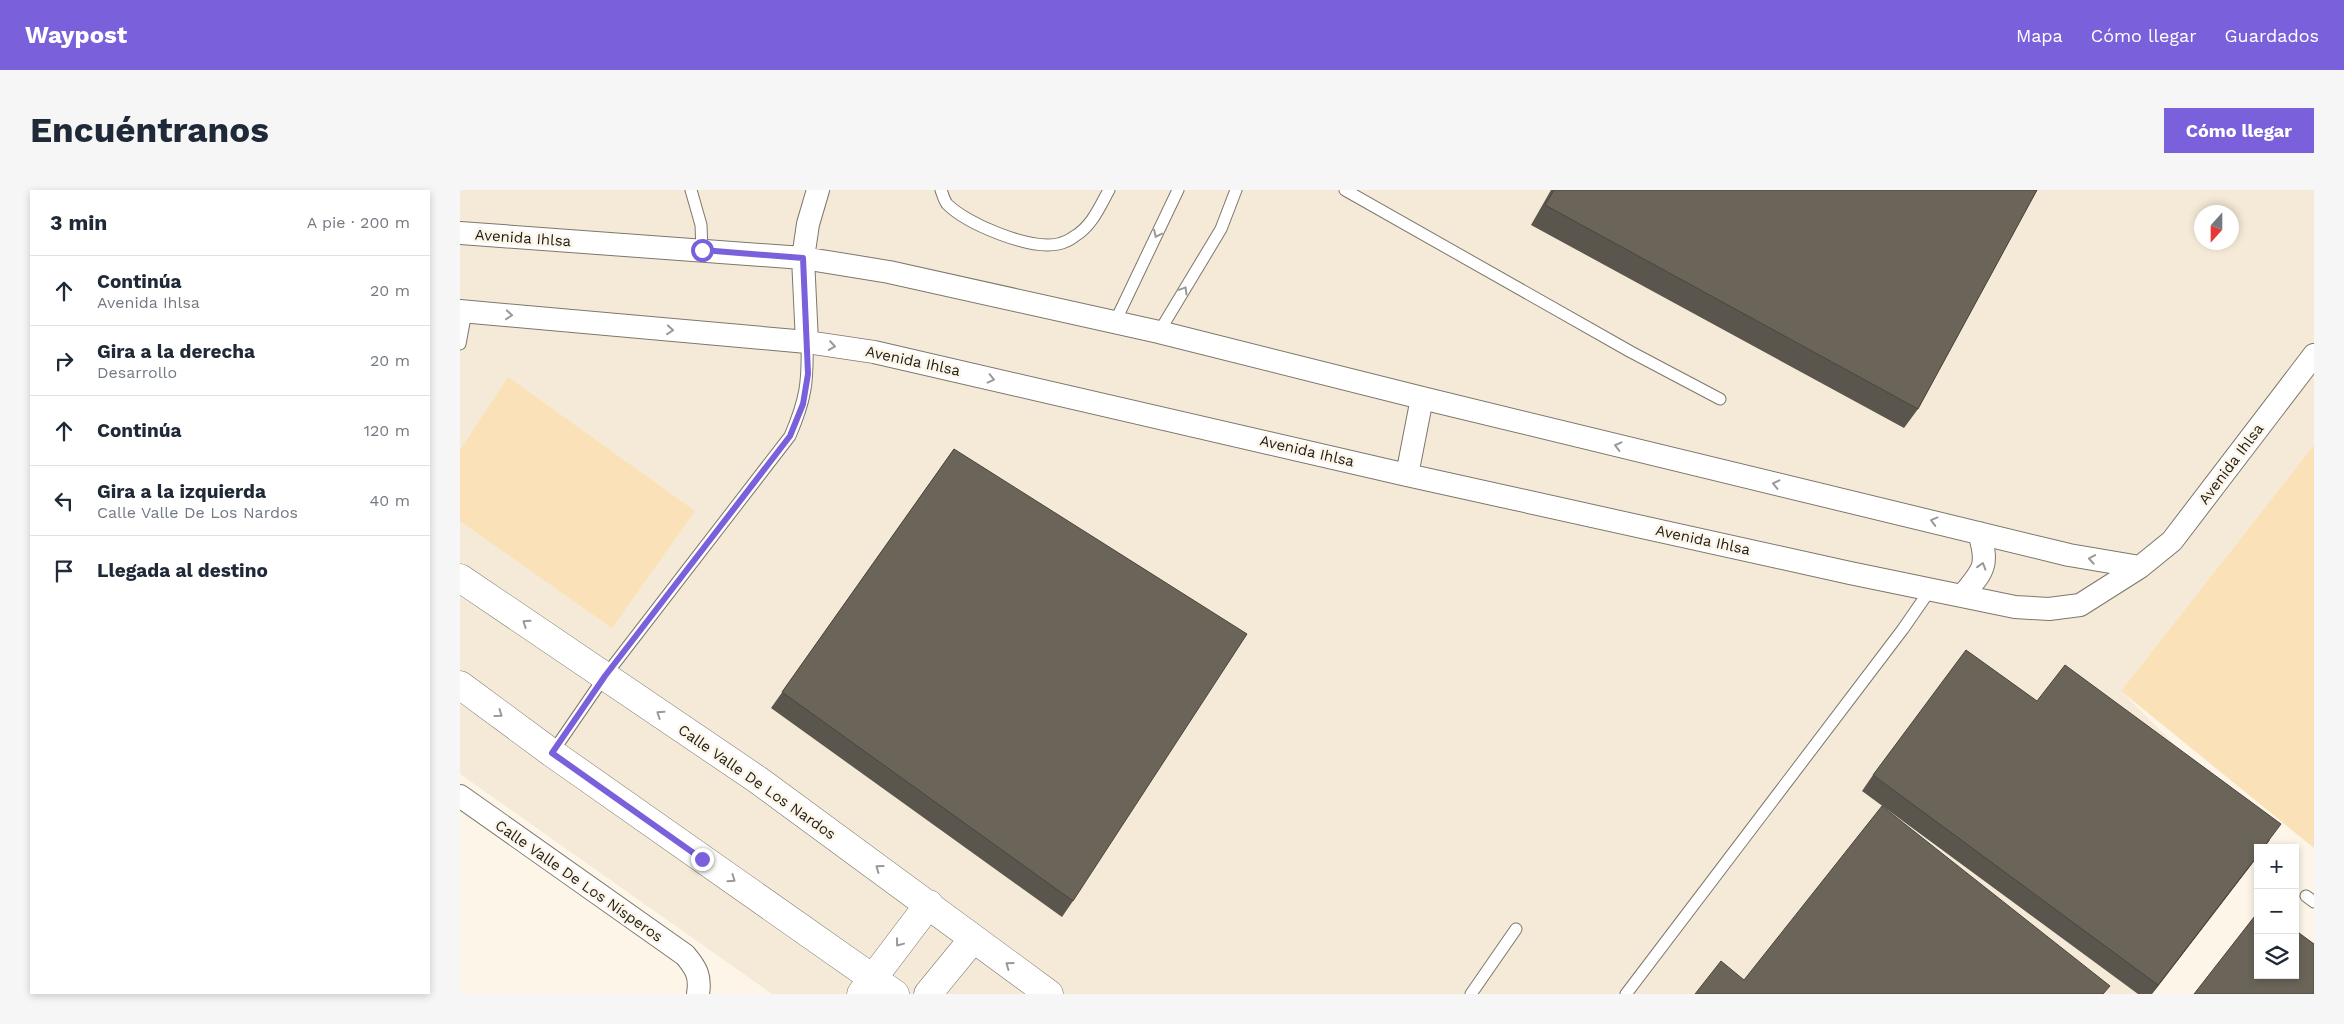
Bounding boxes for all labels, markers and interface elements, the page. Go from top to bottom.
text: Waypost [25,21,127,49]
text: Mapa [2016,25,2063,46]
text: Cómo llegar [2091,25,2197,46]
text: Guardados [2225,25,2319,46]
button: Cómo llegar [2164,108,2314,153]
text: Encuéntranos [30,109,269,151]
north arrow [2194,205,2239,250]
text: 3 min [50,210,107,235]
text: A pie · 200 m [307,213,410,232]
street label: Avenida Ihlsa [474,226,572,250]
one-way arrow [1153,229,1163,238]
route start [691,239,714,262]
text: Continúa [97,270,181,293]
icon: ahead [50,277,78,305]
text: 20 m [370,281,410,300]
one-way arrow [1178,286,1188,295]
text: Avenida Ihlsa [97,293,200,312]
one-way arrow [505,310,513,321]
one-way arrow [667,324,675,335]
text: Gira a la derecha [97,340,255,363]
one-way arrow [828,340,836,350]
street label: Avenida Ihlsa [864,342,963,380]
icon: right [50,347,78,375]
text: 20 m [370,351,410,370]
text: Desarrollo [97,363,177,382]
one-way arrow [987,373,996,384]
icon: ahead [50,417,78,445]
text: Continúa [97,419,181,442]
street label: Avenida Ihlsa [2195,420,2268,508]
text: 120 m [364,421,410,440]
street label: Avenida Ihlsa [1258,431,1357,471]
one-way arrow [1614,441,1623,452]
one-way arrow [1772,479,1781,490]
text: Gira a la izquierda [97,480,266,503]
icon: left [50,487,78,515]
text: 40 m [370,491,410,510]
text: Calle Valle De Los Nardos [97,503,298,522]
one-way arrow [1930,516,1939,527]
street label: Avenida Ihlsa [1654,521,1753,559]
one-way arrow [2088,554,2097,564]
icon: arrive [50,557,78,585]
text: Llegada al destino [97,559,268,582]
one-way arrow [1977,563,1987,571]
one-way arrow [522,620,532,629]
one-way arrow [493,708,503,717]
one-way arrow [657,711,666,720]
street label: Calle Valle De Los Nardos [675,721,839,843]
street label: Calle Valle De Los Nísperos [492,816,666,946]
map controls [2254,844,2299,979]
button: + [2254,844,2299,889]
route end [691,848,714,871]
one-way arrow [875,865,885,874]
one-way arrow [726,873,735,882]
button: − [2254,889,2299,934]
button: layers [2254,934,2299,979]
one-way arrow [897,937,905,946]
one-way arrow [1006,963,1015,971]

